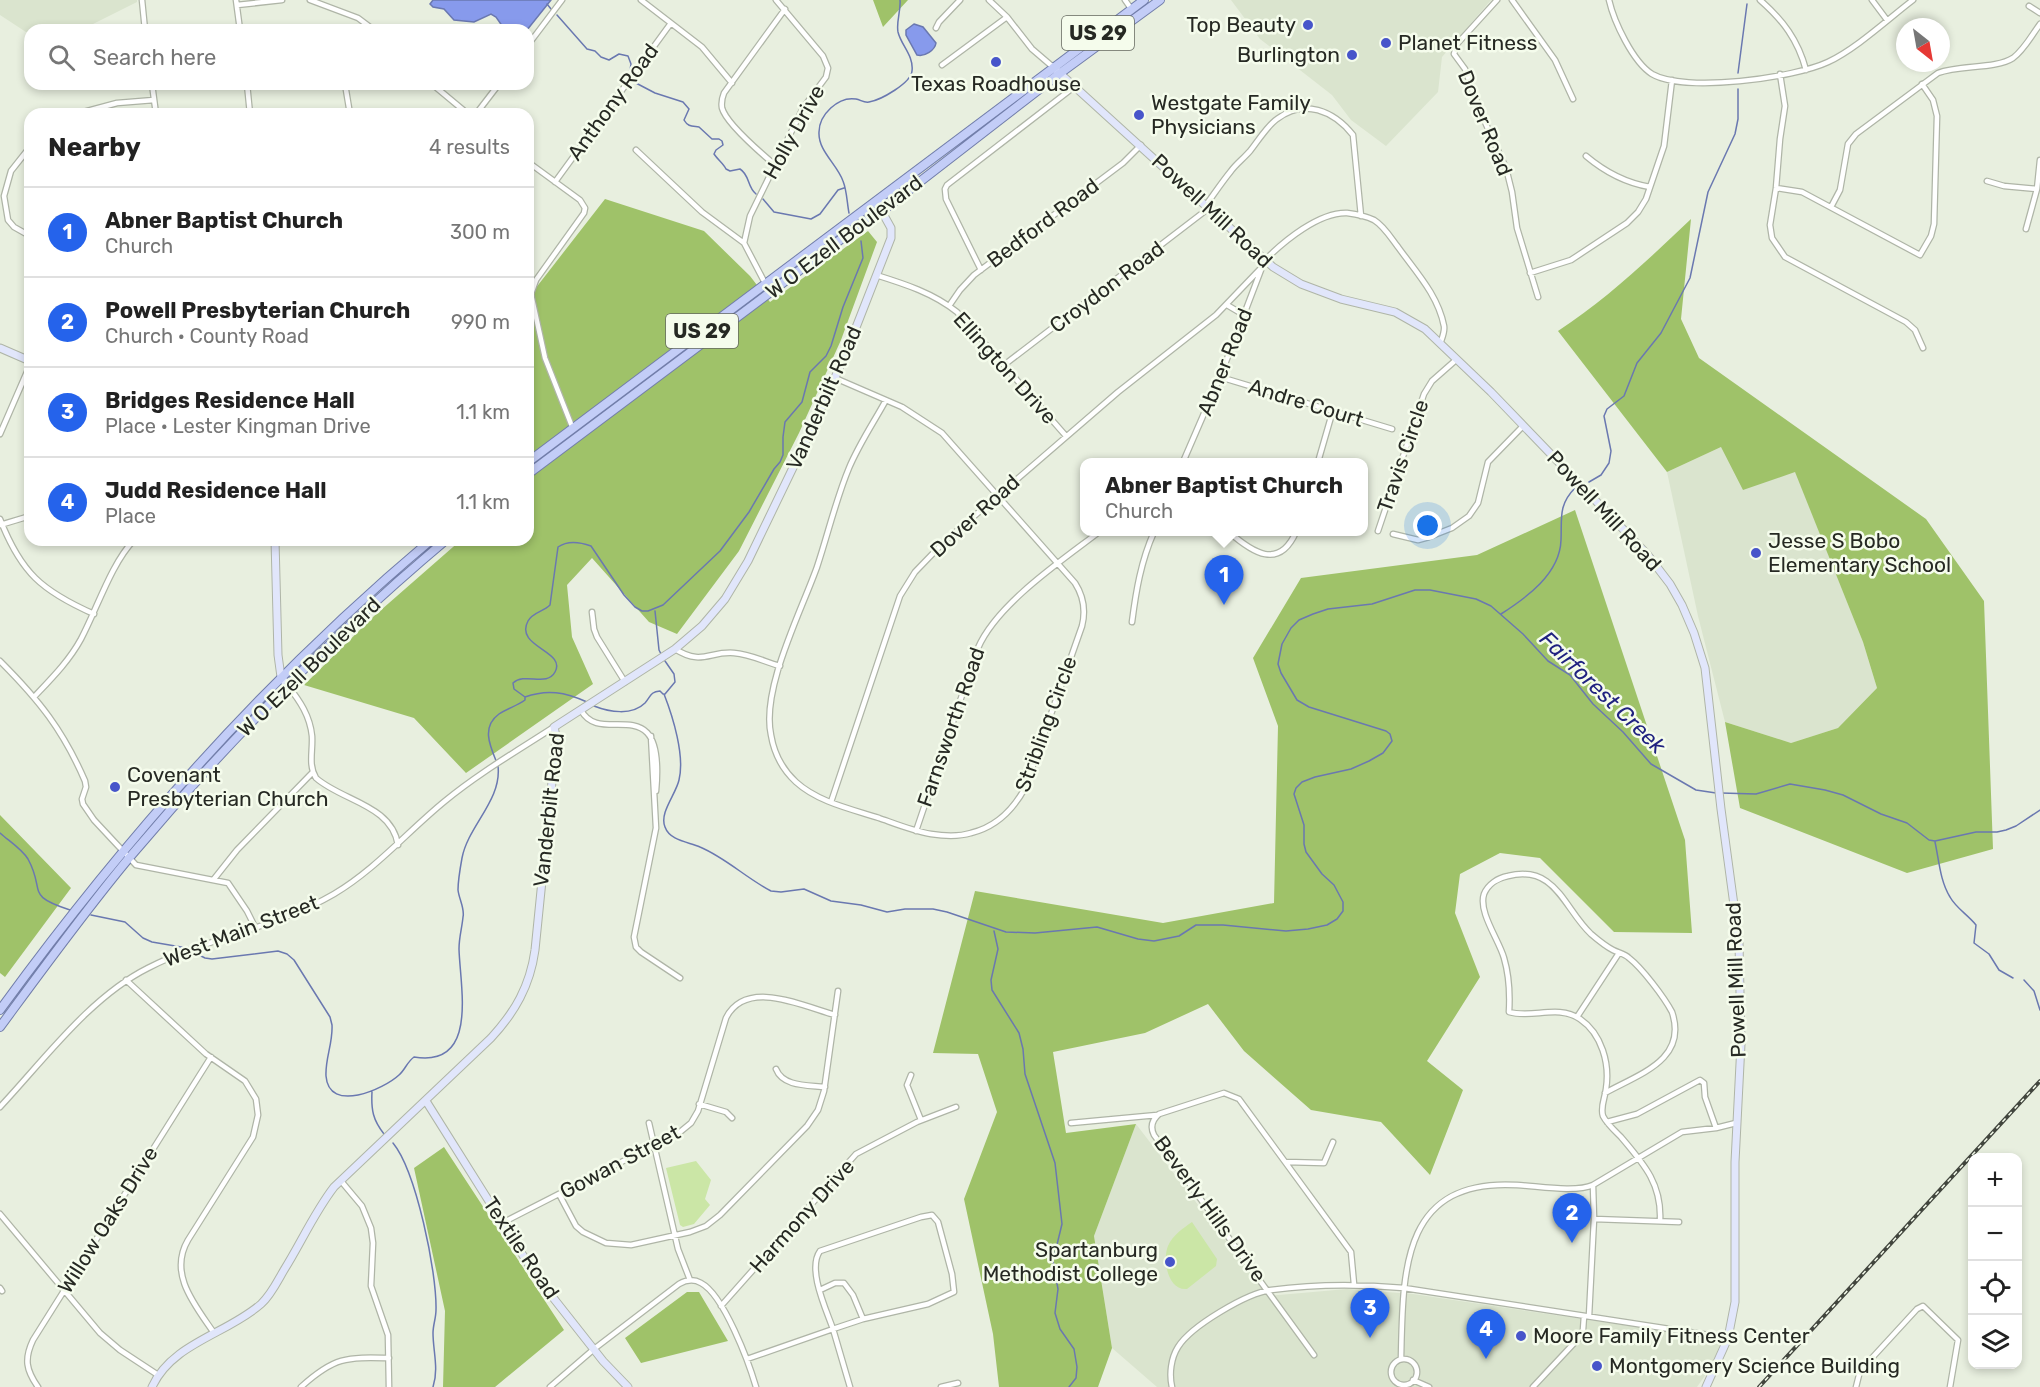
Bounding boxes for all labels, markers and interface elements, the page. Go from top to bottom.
place label: Top Beauty [1186,12,1296,37]
road number: US 29 [1062,16,1134,50]
marker: Top Beauty [1301,18,1315,32]
north arrow [1896,18,1950,72]
search box [24,24,534,90]
place label: Planet Fitness [1398,30,1537,55]
marker: Planet Fitness [1379,36,1393,50]
street label: Anthony Road [562,39,663,165]
icon: search [45,41,78,74]
place label: Burlington [1237,42,1340,67]
text: Search here [93,44,216,71]
marker: Burlington [1345,48,1359,62]
marker: Texas Roadhouse [989,55,1003,69]
street label: Dover Road [1453,66,1518,179]
place label: Texas Roadhouse [911,71,1081,96]
street label: Holly Drive [757,80,830,183]
place label: Westgate Family Physicians [1151,90,1311,139]
marker: Westgate Family Physicians [1132,108,1146,122]
text: Nearby [48,132,141,163]
text: 4 results [429,135,510,159]
street label: Powell Mill Road [1147,148,1278,273]
street label: W O Ezell Boulevard [760,170,927,304]
street label: Bedford Road [982,172,1103,273]
text: Abner Baptist Church [105,207,343,234]
text: 1 [63,220,72,244]
text: 300 m [450,220,510,244]
text: Church [105,234,173,258]
street label: Croydon Road [1045,235,1169,338]
text: Powell Presbyterian Church [105,297,410,324]
street label: Abner Road [1192,305,1257,419]
street label: Ellington Drive [949,307,1062,429]
text: 2 [61,310,74,334]
text: 990 m [451,310,510,334]
road number: US 29 [666,314,738,348]
street label: Vanderbilt Road [781,322,866,474]
text: Church · County Road [105,324,309,348]
street label: Andre Court [1246,373,1367,432]
text: Bridges Residence Hall [105,387,355,414]
street label: Travis Circle [1372,396,1433,515]
text: 3 [61,400,74,424]
text: 1.1 km [456,400,510,424]
text: Place · Lester Kingman Drive [105,414,371,438]
street label: Powell Mill Road [1542,445,1667,576]
popup [1080,458,1368,536]
street label: Dover Road [925,469,1024,562]
text: Abner Baptist Church [1105,472,1343,499]
text: Judd Residence Hall [105,477,327,504]
text: 4 [61,490,74,514]
text: 1.1 km [456,490,510,514]
text: Church [1105,499,1173,523]
text: Place [105,504,156,528]
your location [1413,511,1442,540]
place label: Jesse S Bobo Elementary School [1768,528,1951,577]
marker: Jesse S Bobo Elementary School [1749,546,1763,560]
pin: 1 [1204,556,1244,605]
street label: W O Ezell Boulevard [232,592,386,742]
water label: Fairforest Creek [1534,625,1672,760]
street label: Farnsworth Road [912,644,990,810]
street label: Stribling Circle [1009,652,1082,795]
street label: Vanderbilt Road [528,732,569,888]
place label: Covenant Presbyterian Church [127,762,328,811]
marker: Covenant Presbyterian Church [108,780,122,794]
street label: West Main Street [160,889,322,972]
street label: Powell Mill Road [1720,902,1751,1058]
street label: Gowan Street [555,1119,684,1204]
street label: Beverly Hills Drive [1149,1131,1272,1287]
street label: Willow Oaks Drive [52,1142,163,1298]
map controls [1968,1153,2022,1369]
button: + [1968,1153,2022,1207]
street label: Harmony Drive [744,1154,859,1278]
street label: Textile Road [478,1192,565,1304]
pin: 2 [1552,1194,1592,1243]
button: − [1968,1207,2022,1261]
place label: Spartanburg Methodist College [983,1237,1158,1286]
marker: Spartanburg Methodist College [1163,1255,1177,1269]
button: locate [1968,1261,2022,1315]
pin: 3 [1350,1288,1390,1338]
pin: 4 [1466,1310,1506,1359]
button: layers [1968,1315,2022,1369]
place label: Moore Family Fitness Center [1533,1323,1810,1348]
marker: Moore Family Fitness Center [1514,1329,1528,1343]
place label: Montgomery Science Building [1609,1353,1900,1378]
marker: Montgomery Science Building [1590,1359,1604,1373]

